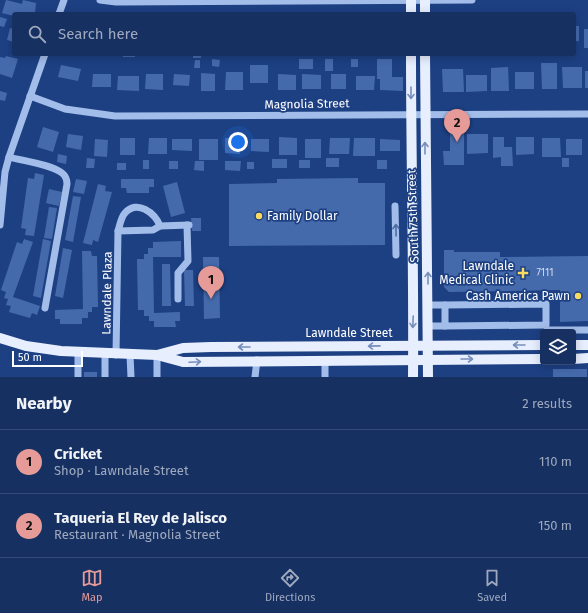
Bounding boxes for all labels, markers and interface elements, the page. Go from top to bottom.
search box [12,12,576,56]
icon: search [26,23,48,45]
text: Search here [58,25,138,43]
one-way arrow [407,86,415,99]
street label: Magnolia Street [264,96,350,112]
pin: 2 [444,109,470,142]
your location [228,132,248,152]
one-way arrow [421,142,429,155]
street label: South 75th Street [404,168,422,263]
place label: Family Dollar [267,209,338,223]
marker: Family Dollar [254,211,264,221]
one-way arrow [392,224,400,237]
street label: Lawndale Plaza [99,251,115,335]
place label: Lawndale Medical Clinic [439,259,514,287]
pin: 1 [198,266,224,299]
marker: Lawndale Medical Clinic [517,267,529,279]
house number: 7111 [537,267,553,279]
one-way arrow [424,272,432,285]
place label: Cash America Pawn [466,289,570,303]
marker: Cash America Pawn [573,291,583,301]
one-way arrow [410,315,417,328]
street label: Lawndale Street [305,326,393,340]
map controls [540,329,576,365]
button: layers [540,329,576,365]
one-way arrow [513,341,526,349]
one-way arrow [368,342,381,350]
one-way arrow [238,343,251,351]
scale bar [12,349,83,368]
text: 50 m [18,351,42,364]
one-way arrow [460,355,473,363]
one-way arrow [188,358,201,365]
text: Nearby [16,393,71,414]
text: 2 results [522,396,572,411]
text: Cricket [54,445,102,463]
text: 1 [26,454,32,469]
text: 110 m [539,454,572,469]
text: Shop · Lawndale Street [54,463,189,478]
text: Taqueria El Rey de Jalisco [54,509,227,527]
text: 2 [26,518,32,533]
text: 150 m [538,518,572,533]
text: Restaurant · Magnolia Street [54,527,220,542]
tab: Map [81,567,103,604]
tab: Directions [265,567,315,604]
tab: Saved [477,567,507,604]

